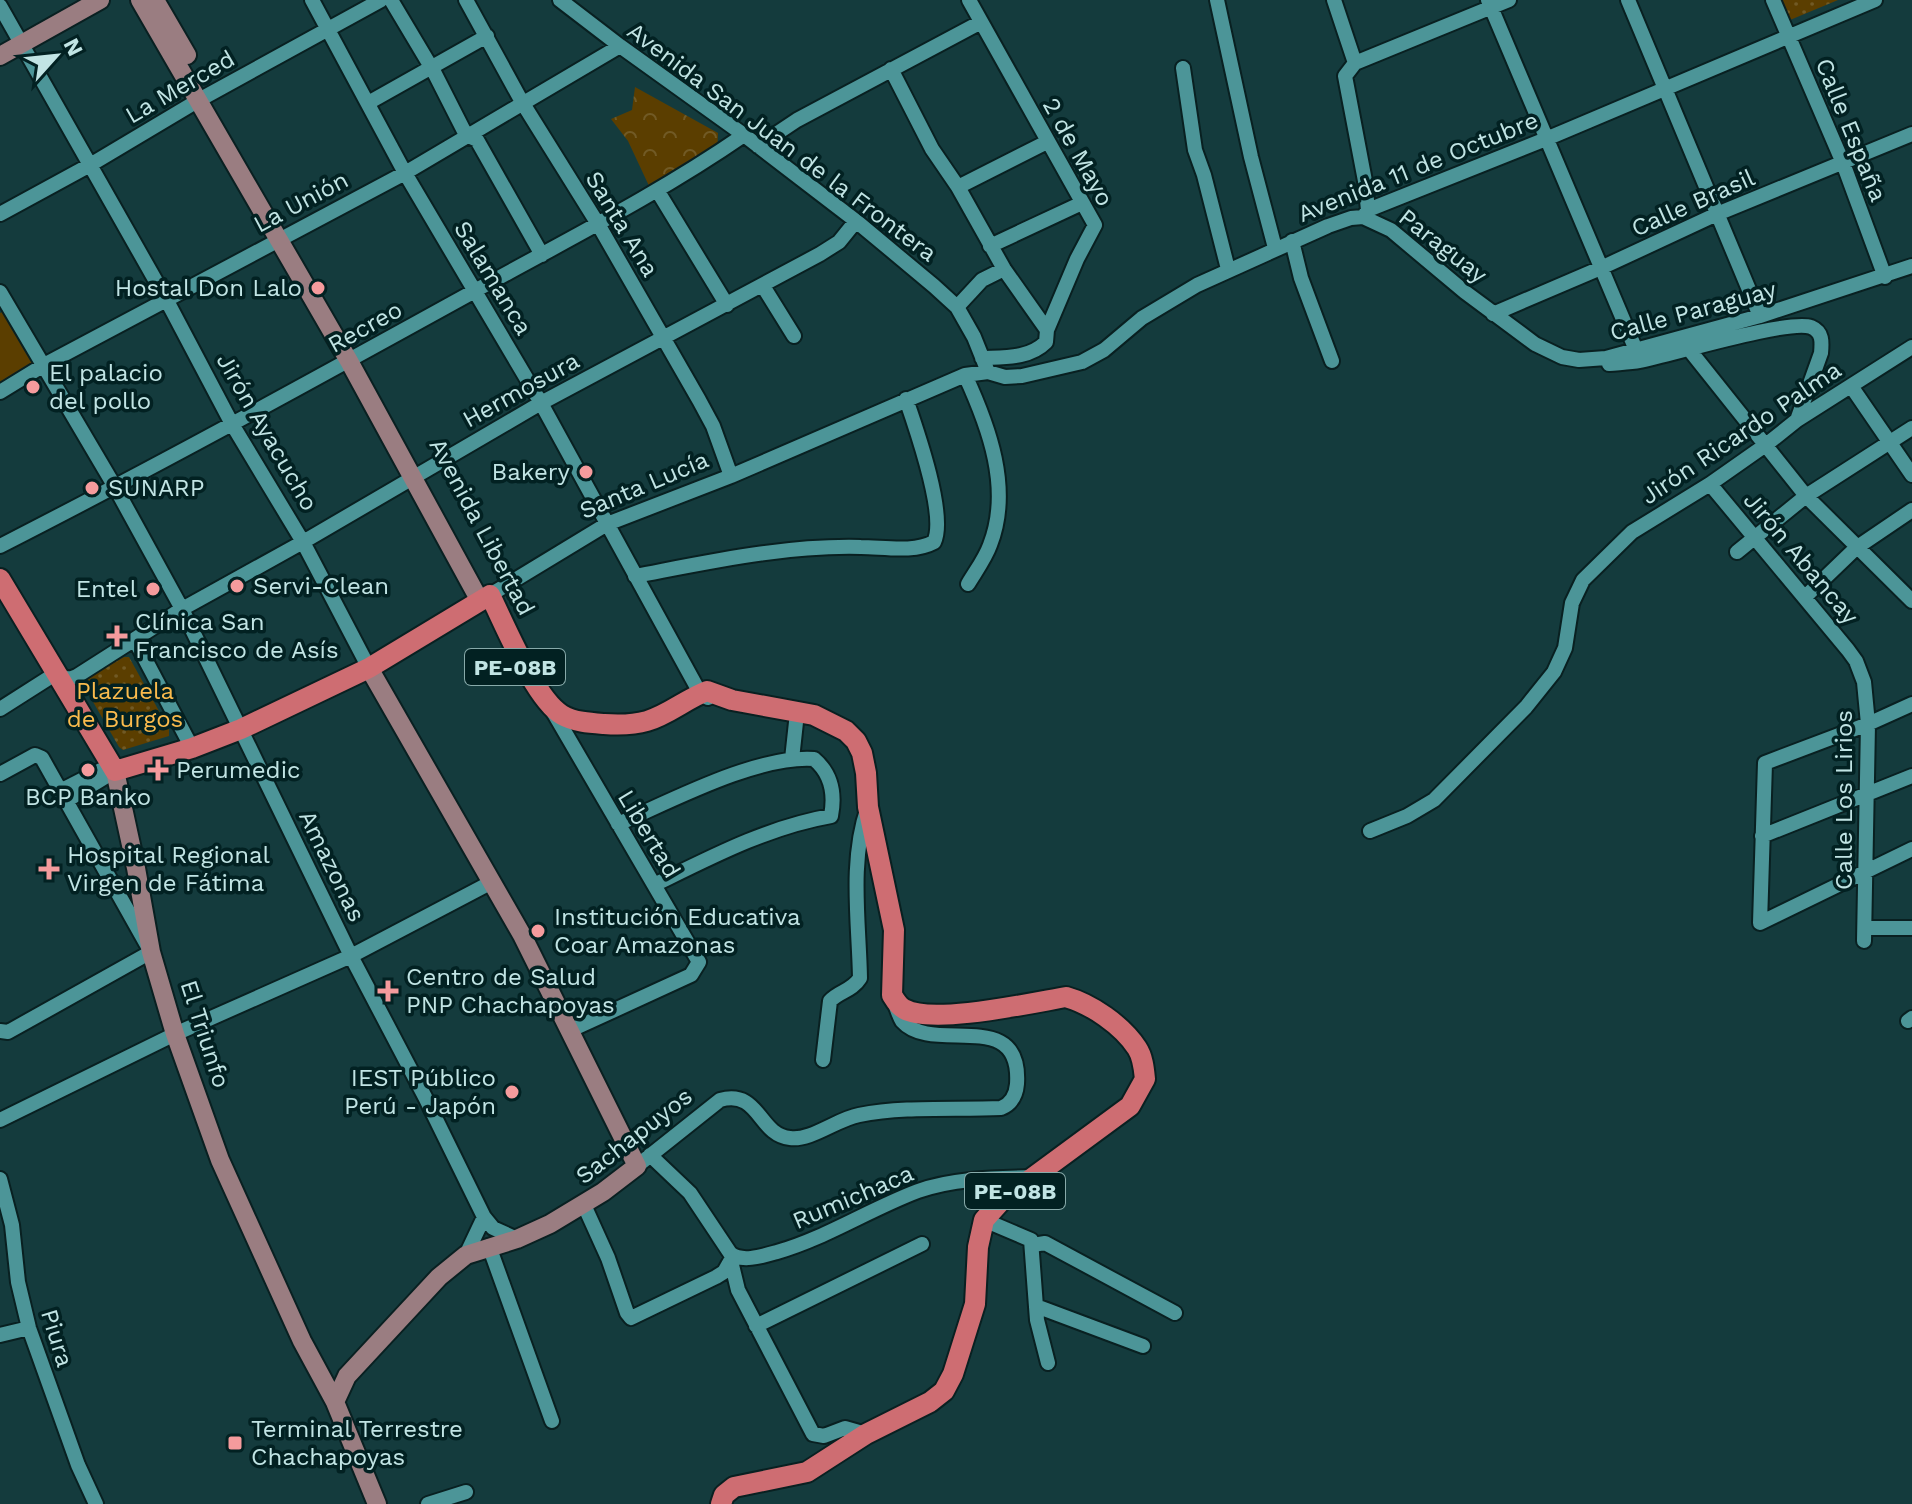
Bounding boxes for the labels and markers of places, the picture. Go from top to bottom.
place label: Hostal Don Lalo [115,274,302,302]
marker: Hostal Don Lalo [309,279,327,297]
place label: El palacio del pollo [49,359,163,415]
marker: El palacio del pollo [24,378,42,396]
place label: Bakery [492,458,571,486]
marker: Bakery [577,463,595,481]
place label: SUNARP [108,474,204,502]
marker: SUNARP [83,479,101,497]
place label: Servi-Clean [253,572,389,600]
place label: Entel [76,575,138,603]
marker: Servi-Clean [228,577,246,595]
marker: Entel [144,580,162,598]
place label: Clínica San Francisco de Asís [135,608,339,664]
marker: Clínica San Francisco de Asís [106,625,128,647]
place label: Perumedic [176,756,300,784]
marker: Perumedic [147,759,169,781]
marker: BCP Banko [79,761,97,779]
place label: BCP Banko [25,783,151,811]
place label: Hospital Regional Virgen de Fátima [67,841,271,897]
marker: Hospital Regional Virgen de Fátima [38,858,60,880]
place label: Institución Educativa Coar Amazonas [554,903,801,959]
marker: Institución Educativa Coar Amazonas [529,922,547,940]
place label: Centro de Salud PNP Chachapoyas [406,963,615,1019]
marker: Centro de Salud PNP Chachapoyas [377,980,399,1002]
place label: IEST Público Perú - Japón [344,1064,496,1120]
marker: IEST Público Perú - Japón [503,1083,521,1101]
place label: Terminal Terrestre Chachapoyas [251,1415,463,1471]
marker: Terminal Terrestre Chachapoyas [226,1434,244,1452]

